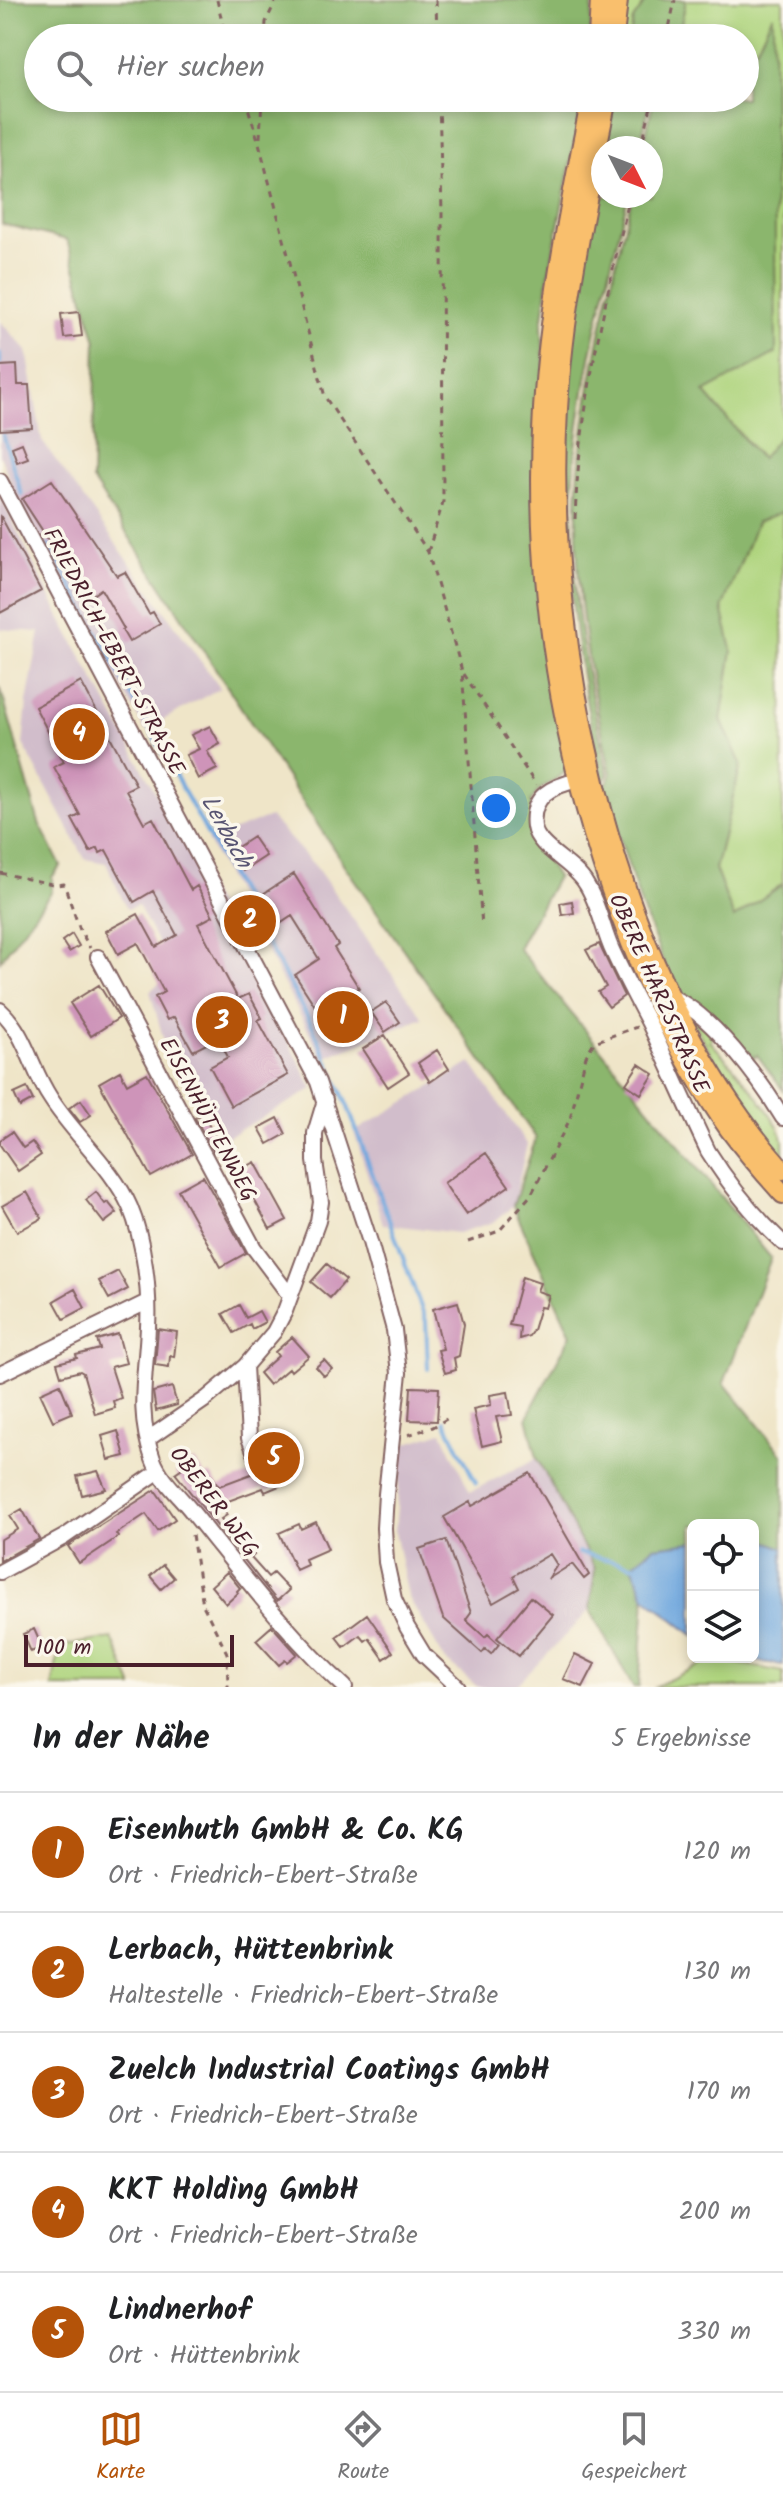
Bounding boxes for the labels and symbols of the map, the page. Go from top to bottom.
north arrow [591,136,663,208]
street label: FRIEDRICH-EBERT-STRASSE [32,522,194,783]
pin: 4 [53,704,105,764]
water label: Lerbach [189,788,263,878]
your location [476,788,516,828]
street label: OBERE HARZSTRASSE [598,888,718,1101]
pin: 2 [224,891,276,951]
pin: 1 [317,987,369,1047]
pin: 3 [196,992,248,1052]
street label: EISENHÜTTENWEG [149,1032,265,1209]
pin: 5 [248,1428,300,1488]
street label: OBERER WEG [160,1440,266,1565]
scale bar [24,1631,234,1667]

